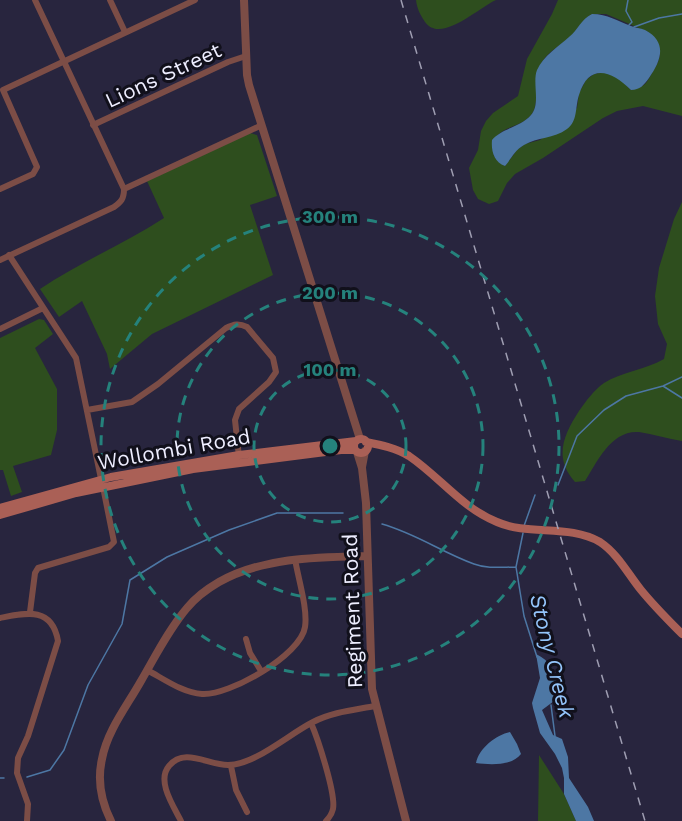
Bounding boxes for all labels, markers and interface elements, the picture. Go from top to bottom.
street label: Lions Street [101,37,225,113]
text: 300 m [302,206,358,227]
text: 200 m [302,282,358,303]
text: 100 m [303,359,357,380]
street label: Wollombi Road [96,423,252,475]
centre of rings [320,436,340,456]
street label: Regiment Road [337,533,367,689]
water label: Stony Creek [525,591,580,722]

